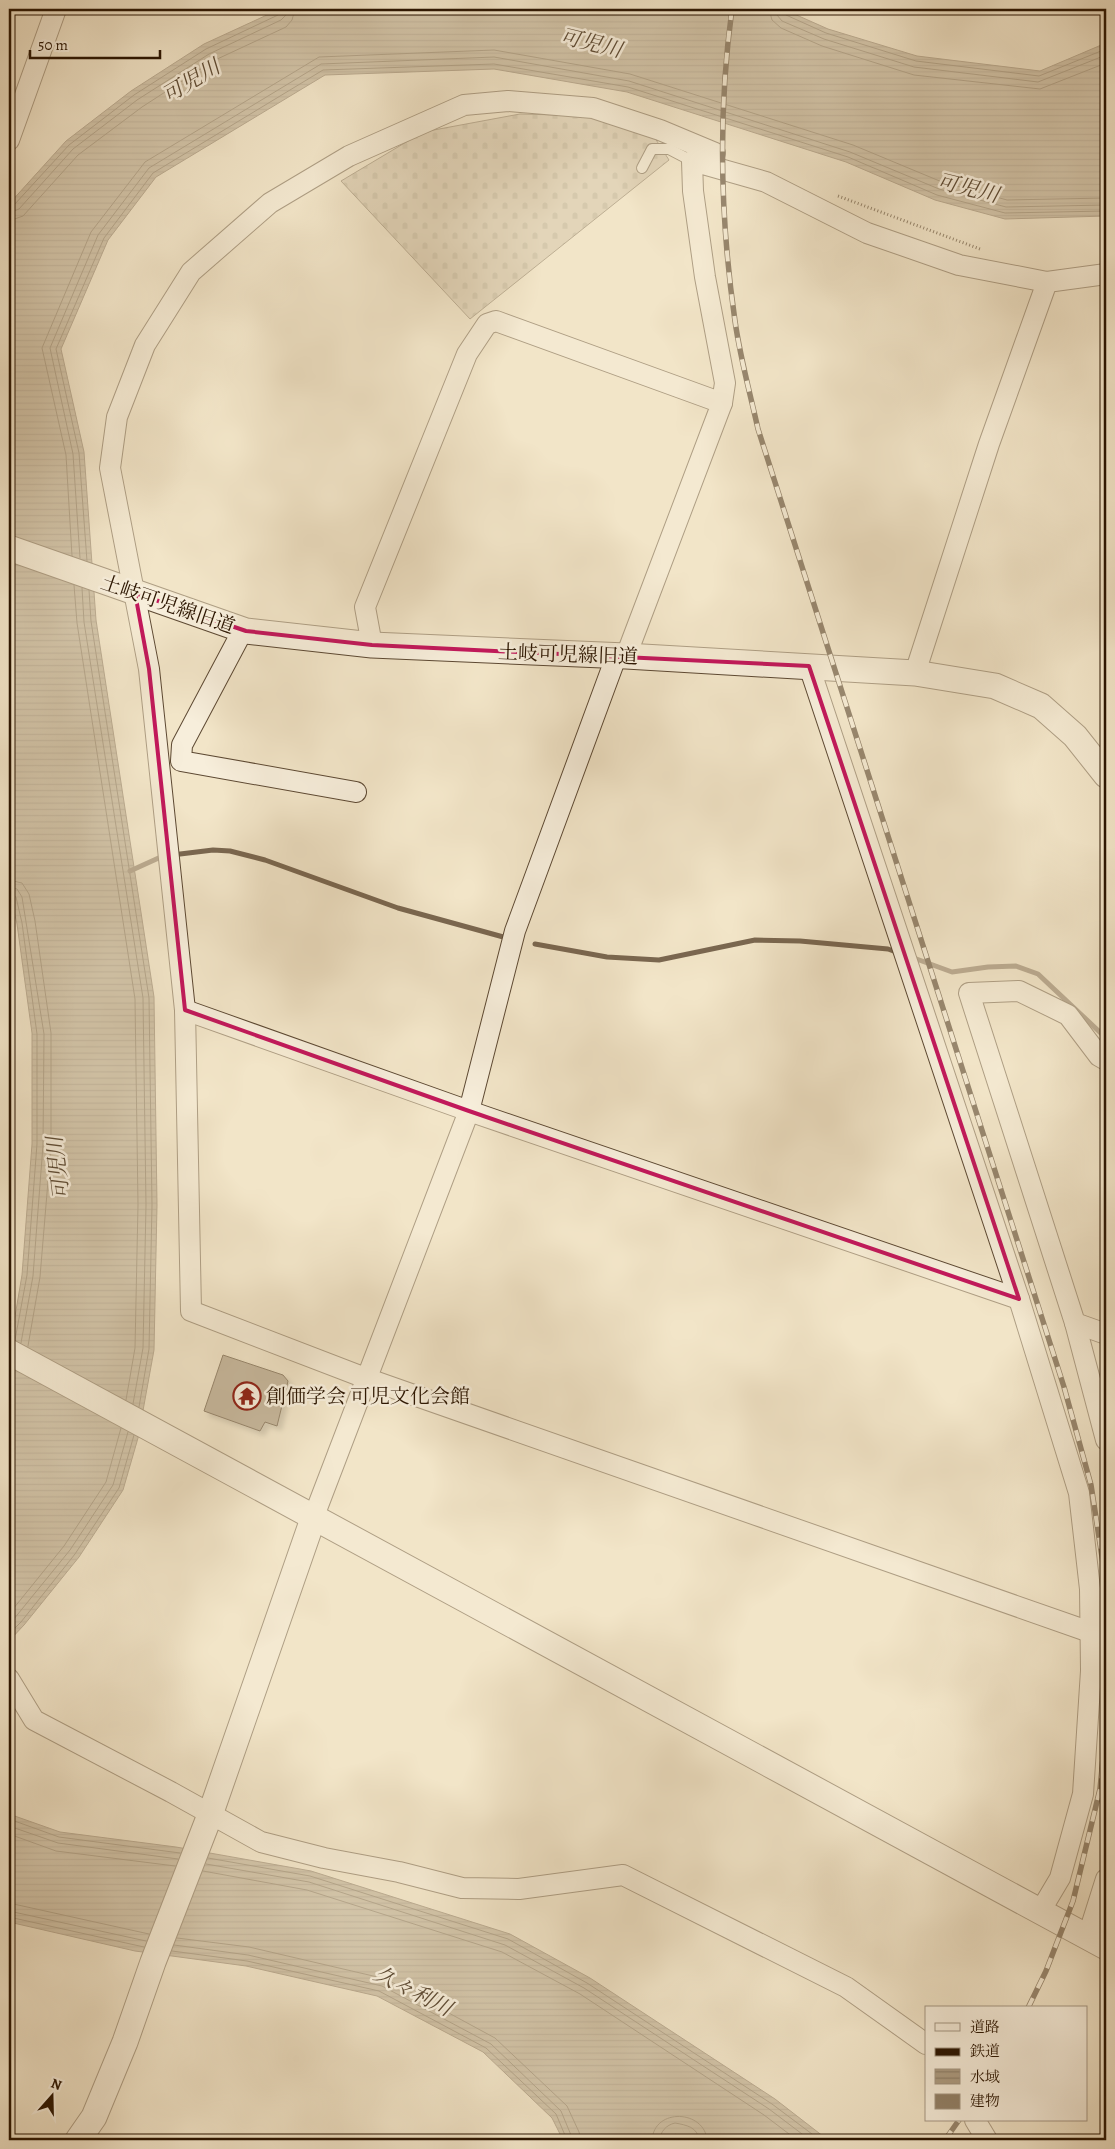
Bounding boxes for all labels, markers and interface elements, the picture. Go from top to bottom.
water label: 可児川 [557,22,627,65]
scale bar [30,28,160,60]
text: 50 m [38,35,68,55]
water label: 可児川 [157,52,227,109]
water label: 可児川 [934,167,1004,210]
street label: 土岐可児線旧道 [97,569,238,640]
street label: 土岐可児線旧道 [498,639,638,670]
water label: 可児川 [40,1133,76,1201]
temple icon: 創価学会 可児文化会館 [232,1381,262,1411]
place label: 創価学会 可児文化会館 [266,1383,470,1410]
water label: 久々利川 [369,1959,459,2023]
legend [925,2006,1088,2122]
text: 道路 [970,2017,1000,2037]
text: 鉄道 [970,2041,1000,2061]
text: 水域 [970,2067,1000,2087]
north arrow [28,2072,78,2122]
text: N [48,2074,64,2095]
text: 建物 [970,2091,1000,2111]

